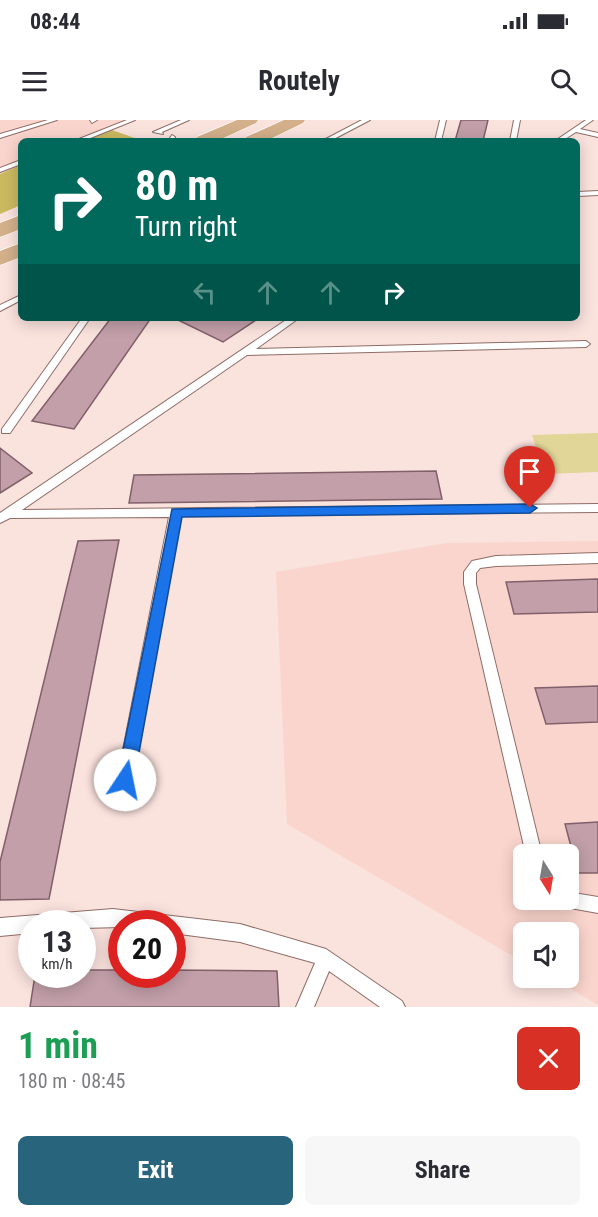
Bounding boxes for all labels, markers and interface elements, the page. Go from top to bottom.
text: 08:44 [30,9,81,34]
icon: menu [18,65,51,98]
text: Routely [258,65,340,97]
icon: search [547,65,580,98]
text: 80 m [135,161,218,210]
icon: right [36,162,114,240]
text: Turn right [135,211,237,243]
icon: left [188,276,221,309]
icon: ahead [251,276,284,309]
icon: ahead [314,276,347,309]
icon: right [377,276,410,309]
pin [504,446,555,508]
icon: arrive [513,455,546,488]
position arrow [93,748,157,812]
north arrow [513,844,579,910]
map controls [513,844,579,988]
speed limit sign: 20 [108,910,186,988]
button: sound [513,922,579,988]
text: 13 [42,924,72,959]
text: km/h [42,955,72,973]
text: 1 min [18,1025,98,1067]
button: close [517,1027,580,1090]
text: 180 m · 08:45 [18,1069,125,1093]
button: Exit [18,1136,293,1205]
button: Share [305,1136,580,1205]

